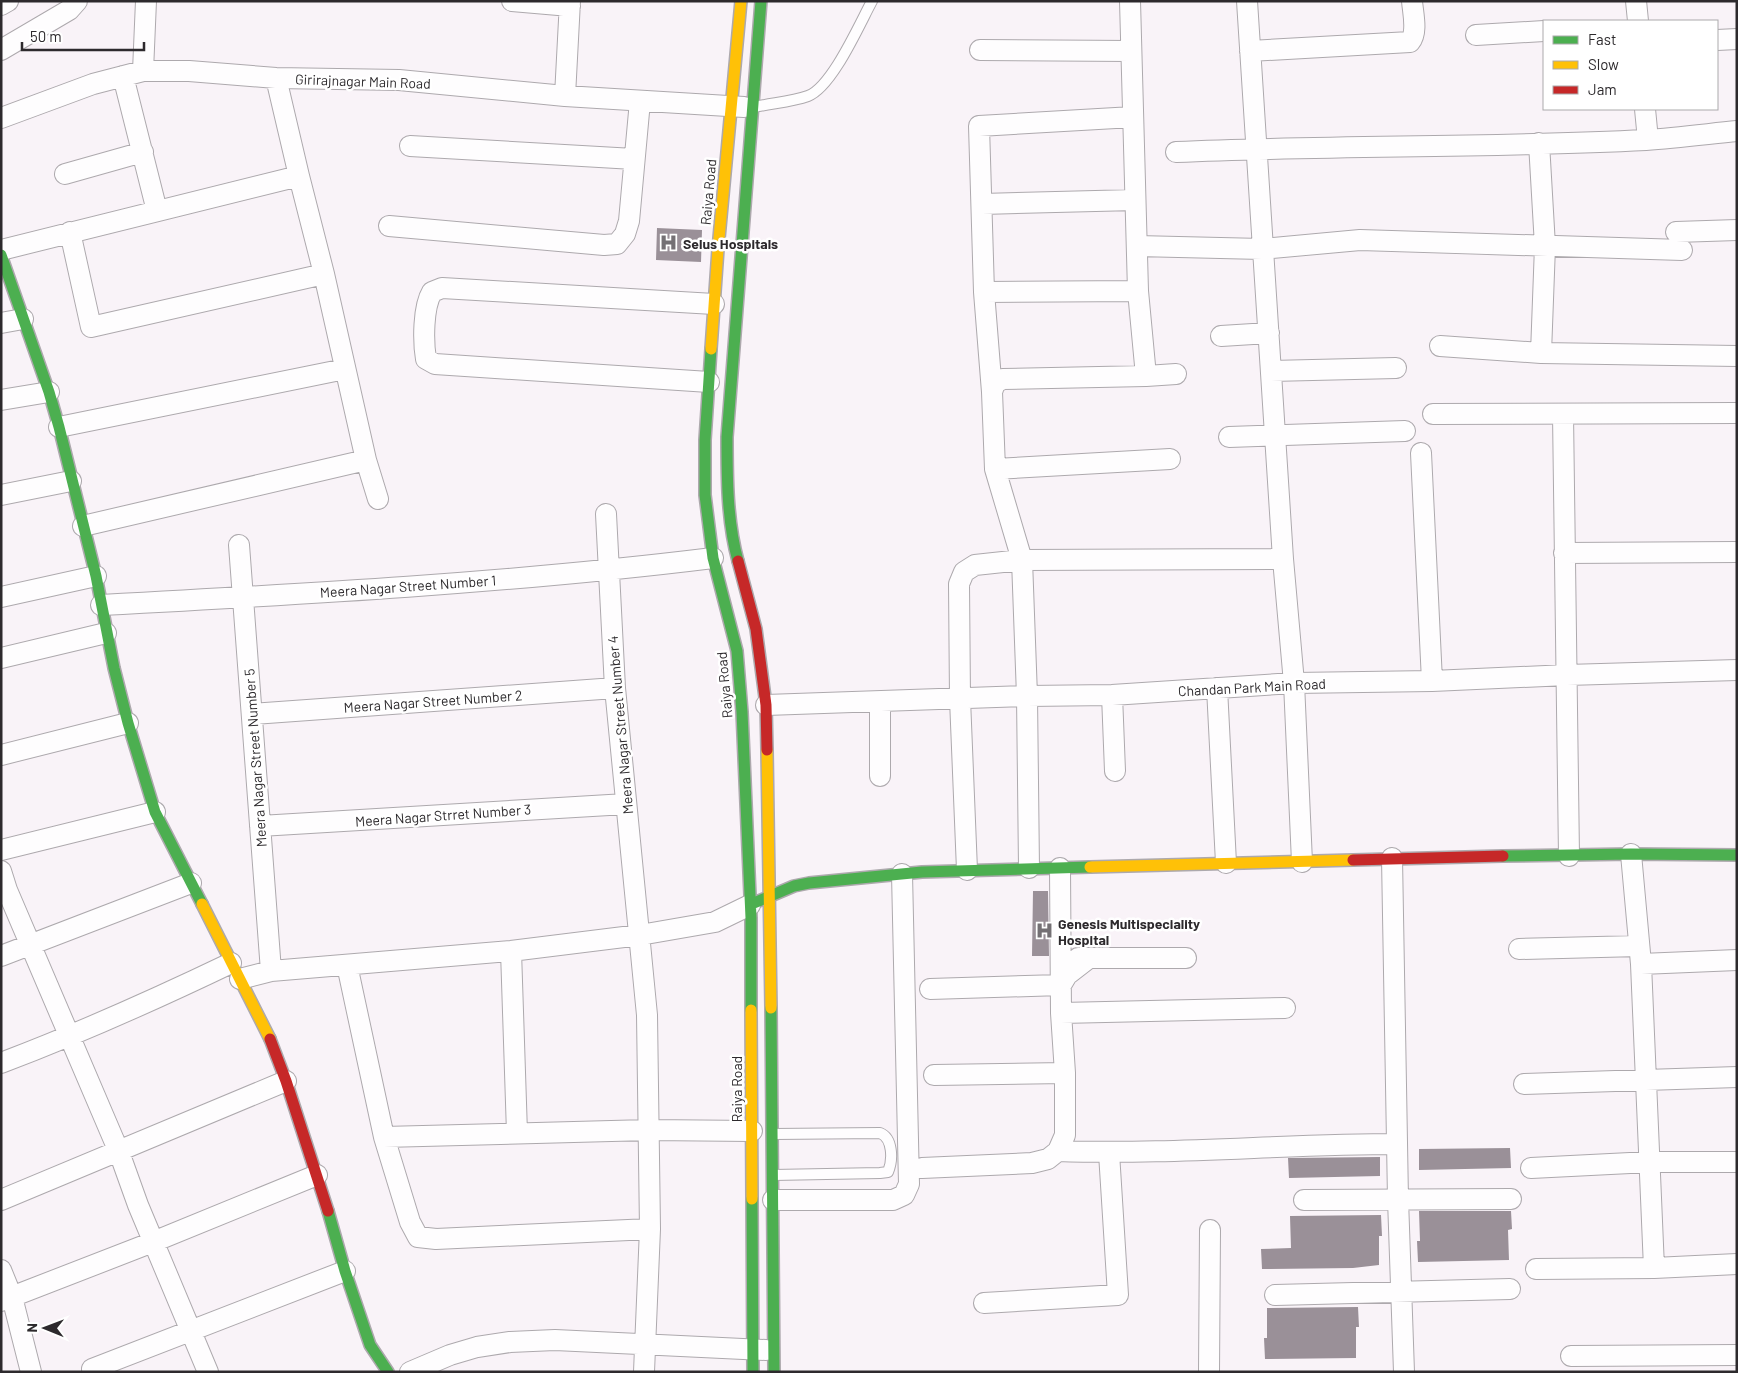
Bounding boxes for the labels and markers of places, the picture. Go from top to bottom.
hospital icon: Selus Hospitals [659,233,679,253]
place label: Selus Hospitals [683,235,778,252]
place label: Genesis Multispeciality Hospital [1058,915,1200,948]
hospital icon: Genesis Multispeciality Hospital [1034,921,1054,941]

